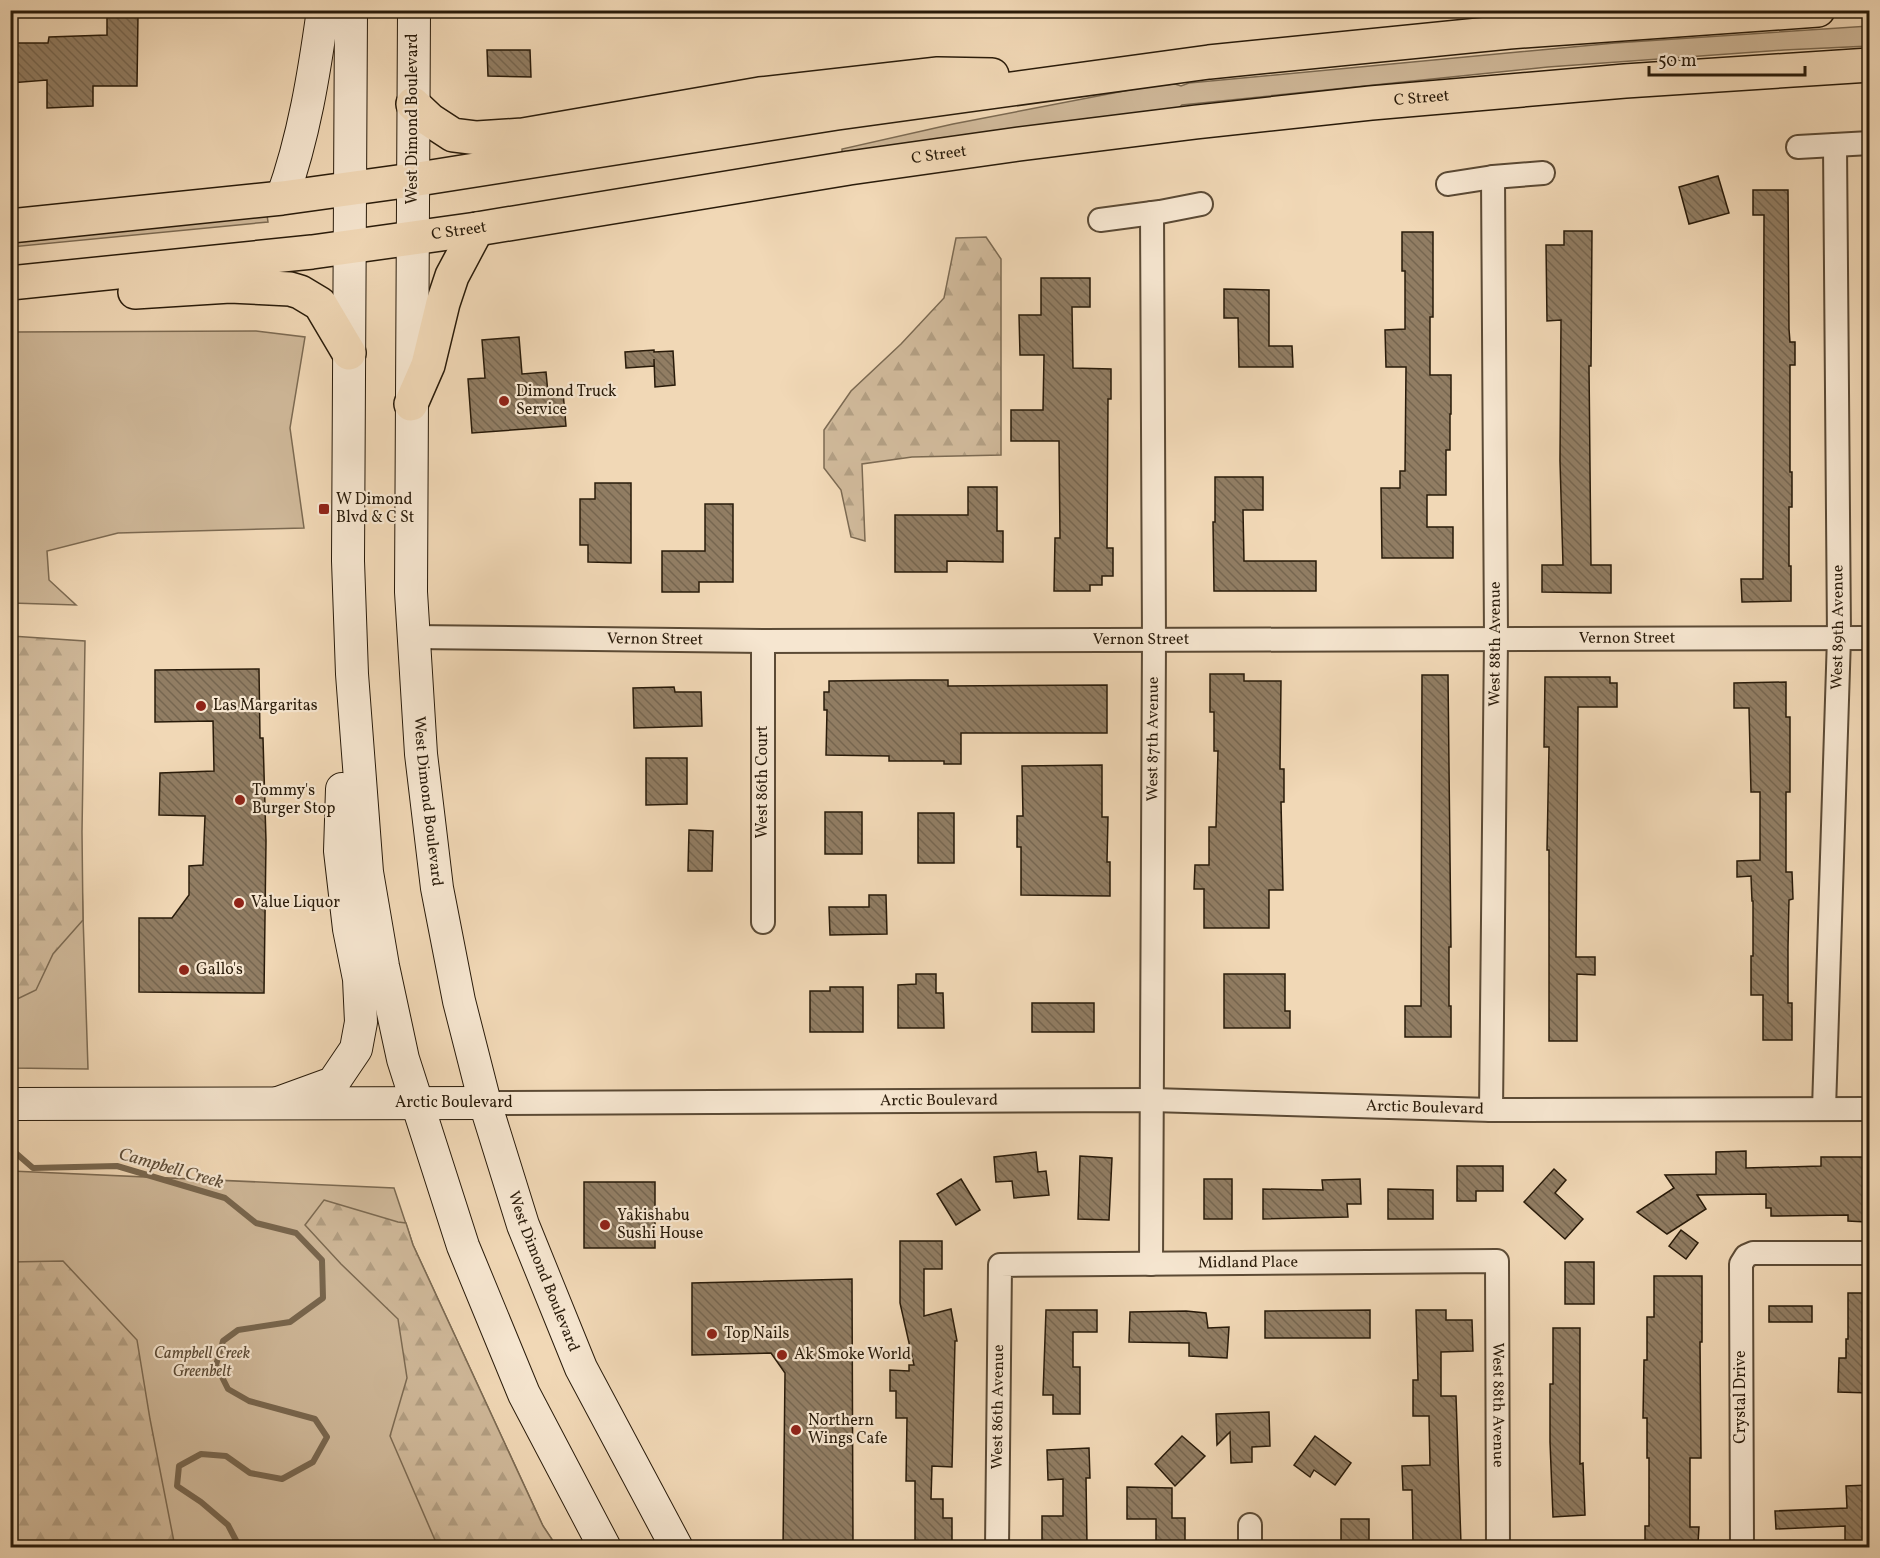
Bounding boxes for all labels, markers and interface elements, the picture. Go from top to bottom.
street label: West Dimond Boulevard [402,34,424,204]
scale bar [1649,39,1805,77]
text: 50 m [1658,49,1697,74]
street label: C Street [1393,85,1451,112]
street label: C Street [910,140,968,170]
street label: C Street [430,217,489,246]
place label: Dimond Truck Service [516,381,617,421]
marker: Dimond Truck Service [497,394,511,408]
place label: W Dimond Blvd & C St [336,489,415,529]
marker: W Dimond Blvd & C St [317,502,331,516]
street label: West 89th Avenue [1826,565,1850,690]
street label: West 88th Avenue [1484,581,1507,707]
street label: Vernon Street [607,628,704,651]
street label: Vernon Street [1579,628,1676,650]
street label: Vernon Street [1093,629,1190,651]
street label: West 87th Avenue [1142,677,1165,801]
place label: Las Margaritas [213,695,318,717]
marker: Las Margaritas [194,699,208,713]
street label: West Dimond Boulevard [408,716,448,888]
street label: West 86th Court [752,725,774,838]
place label: Tommy's Burger Stop [252,780,335,820]
marker: Tommy's Burger Stop [233,793,247,807]
place label: Value Liquor [251,892,340,914]
marker: Value Liquor [232,896,246,910]
place label: Gallo's [196,959,243,981]
marker: Gallo's [177,963,191,977]
street label: Arctic Boulevard [880,1090,998,1112]
street label: Arctic Boulevard [395,1092,513,1114]
street label: Arctic Boulevard [1366,1095,1484,1121]
water label: Campbell Creek [116,1142,226,1196]
street label: West Dimond Boulevard [502,1188,584,1355]
place label: Yakishabu Sushi House [617,1205,703,1245]
marker: Yakishabu Sushi House [598,1218,612,1232]
street label: Midland Place [1198,1252,1298,1274]
place label: Top Nails [724,1323,790,1345]
marker: Top Nails [705,1327,719,1341]
street label: West 88th Avenue [1486,1342,1509,1468]
park label: Campbell Creek Greenbelt [154,1343,251,1383]
place label: Ak Smoke World [794,1344,911,1366]
street label: West 86th Avenue [987,1344,1010,1470]
marker: Ak Smoke World [775,1348,789,1362]
street label: Crystal Drive [1730,1350,1752,1444]
place label: Northern Wings Cafe [808,1410,888,1450]
marker: Northern Wings Cafe [789,1423,803,1437]

